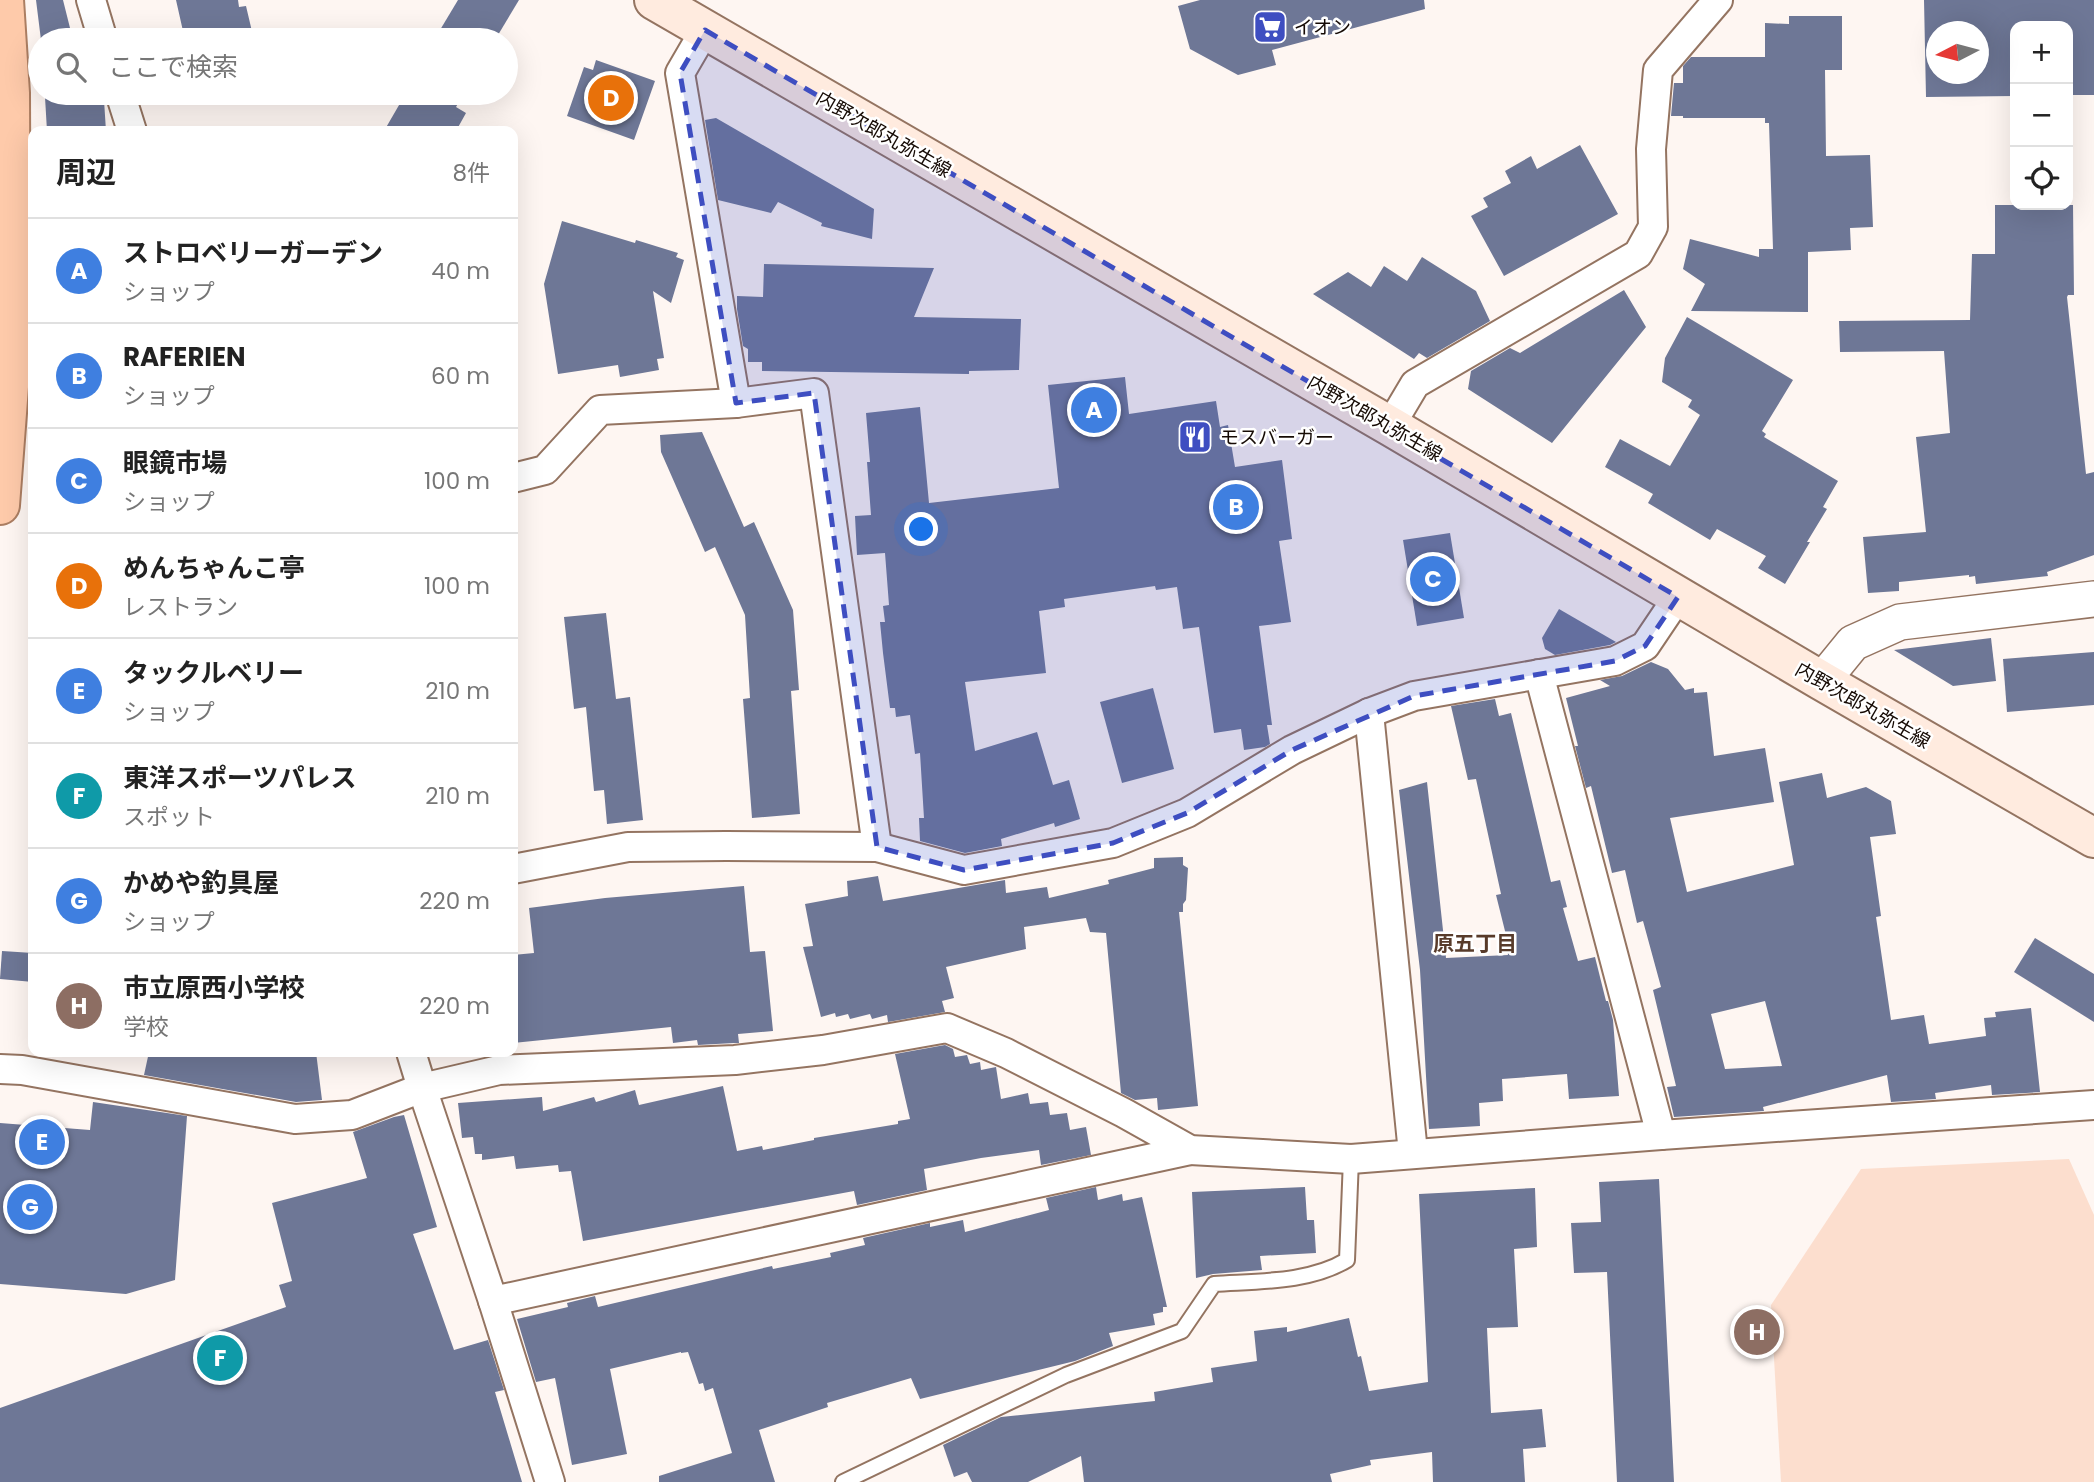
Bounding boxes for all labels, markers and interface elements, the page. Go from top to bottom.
supermarket icon: イオン [1251,8,1289,46]
place label: イオン [1294,14,1351,41]
north arrow [1926,21,1989,84]
map controls [2010,21,2073,210]
button: + [2010,21,2073,84]
search box [28,28,518,105]
icon: search [52,48,90,86]
text: ここで検索 [108,49,238,85]
pin: D [588,72,634,124]
button: − [2010,84,2073,147]
street label: 内野次郎丸弥生線 [811,85,956,184]
button: locate [2010,147,2073,210]
text: 周辺 [56,151,116,194]
text: 8件 [452,157,490,189]
text: ストロベリーガーデン [123,235,383,271]
text: A [71,255,87,287]
text: 40 m [431,255,490,287]
text: ショップ [123,276,215,308]
text: RAFERIEN [123,339,246,375]
text: B [71,360,87,392]
text: 60 m [431,360,490,392]
street label: 内野次郎丸弥生線 [1302,369,1447,468]
text: ショップ [123,380,215,412]
pin: A [1071,384,1117,436]
restaurant icon: モスバーガー [1176,418,1214,456]
place label: モスバーガー [1220,424,1334,451]
text: 眼鏡市場 [123,445,227,481]
text: C [70,465,88,497]
text: 100 m [424,465,490,497]
pin: B [1213,481,1259,533]
text: ショップ [123,486,215,518]
your location [904,512,938,546]
text: めんちゃんこ亭 [123,550,305,586]
pin: C [1410,553,1456,605]
text: D [71,570,87,602]
text: 100 m [424,570,490,602]
text: レストラン [123,591,238,623]
text: タックルベリー [123,655,304,691]
street label: 内野次郎丸弥生線 [1790,656,1935,755]
text: E [73,675,85,707]
text: 210 m [425,675,490,707]
text: ショップ [123,696,215,728]
text: 東洋スポーツパレス [123,760,356,796]
text: F [73,780,85,812]
text: 210 m [425,780,490,812]
text: スポット [123,801,215,833]
text: かめや釣具屋 [123,865,279,901]
text: G [70,885,88,917]
text: 220 m [419,885,490,917]
text: ショップ [123,906,215,938]
district label: 原五丁目 [1433,929,1517,958]
text: 市立原西小学校 [123,970,305,1006]
text: H [71,990,87,1022]
text: 220 m [419,990,490,1022]
text: 学校 [123,1011,169,1043]
pin: E [19,1116,65,1168]
pin: G [7,1181,53,1233]
pin: H [1734,1306,1780,1358]
pin: F [197,1332,243,1384]

